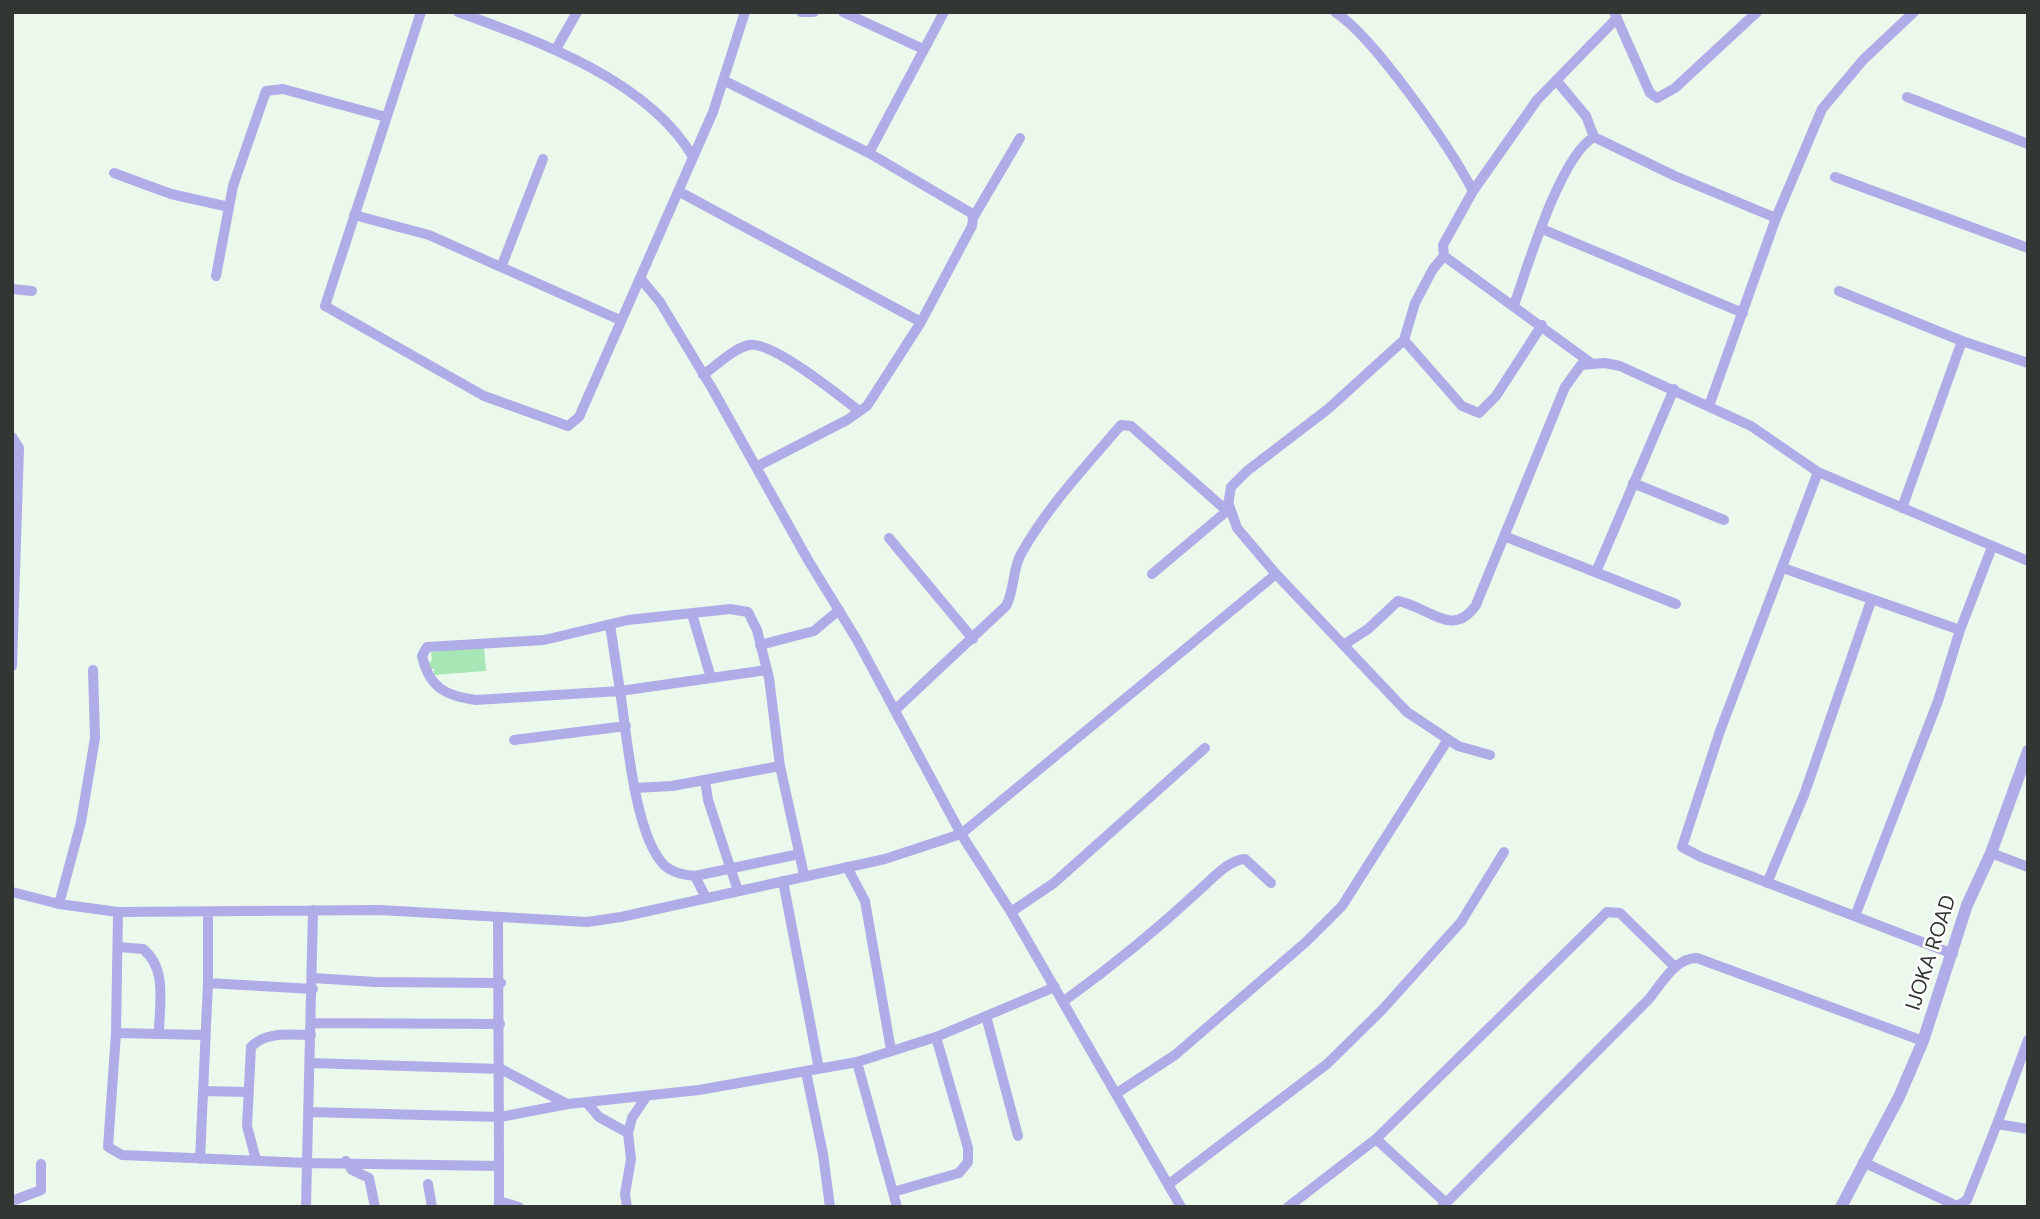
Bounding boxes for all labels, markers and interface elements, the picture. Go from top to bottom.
street label: IJOKA ROAD [1902,892,1962,1014]

